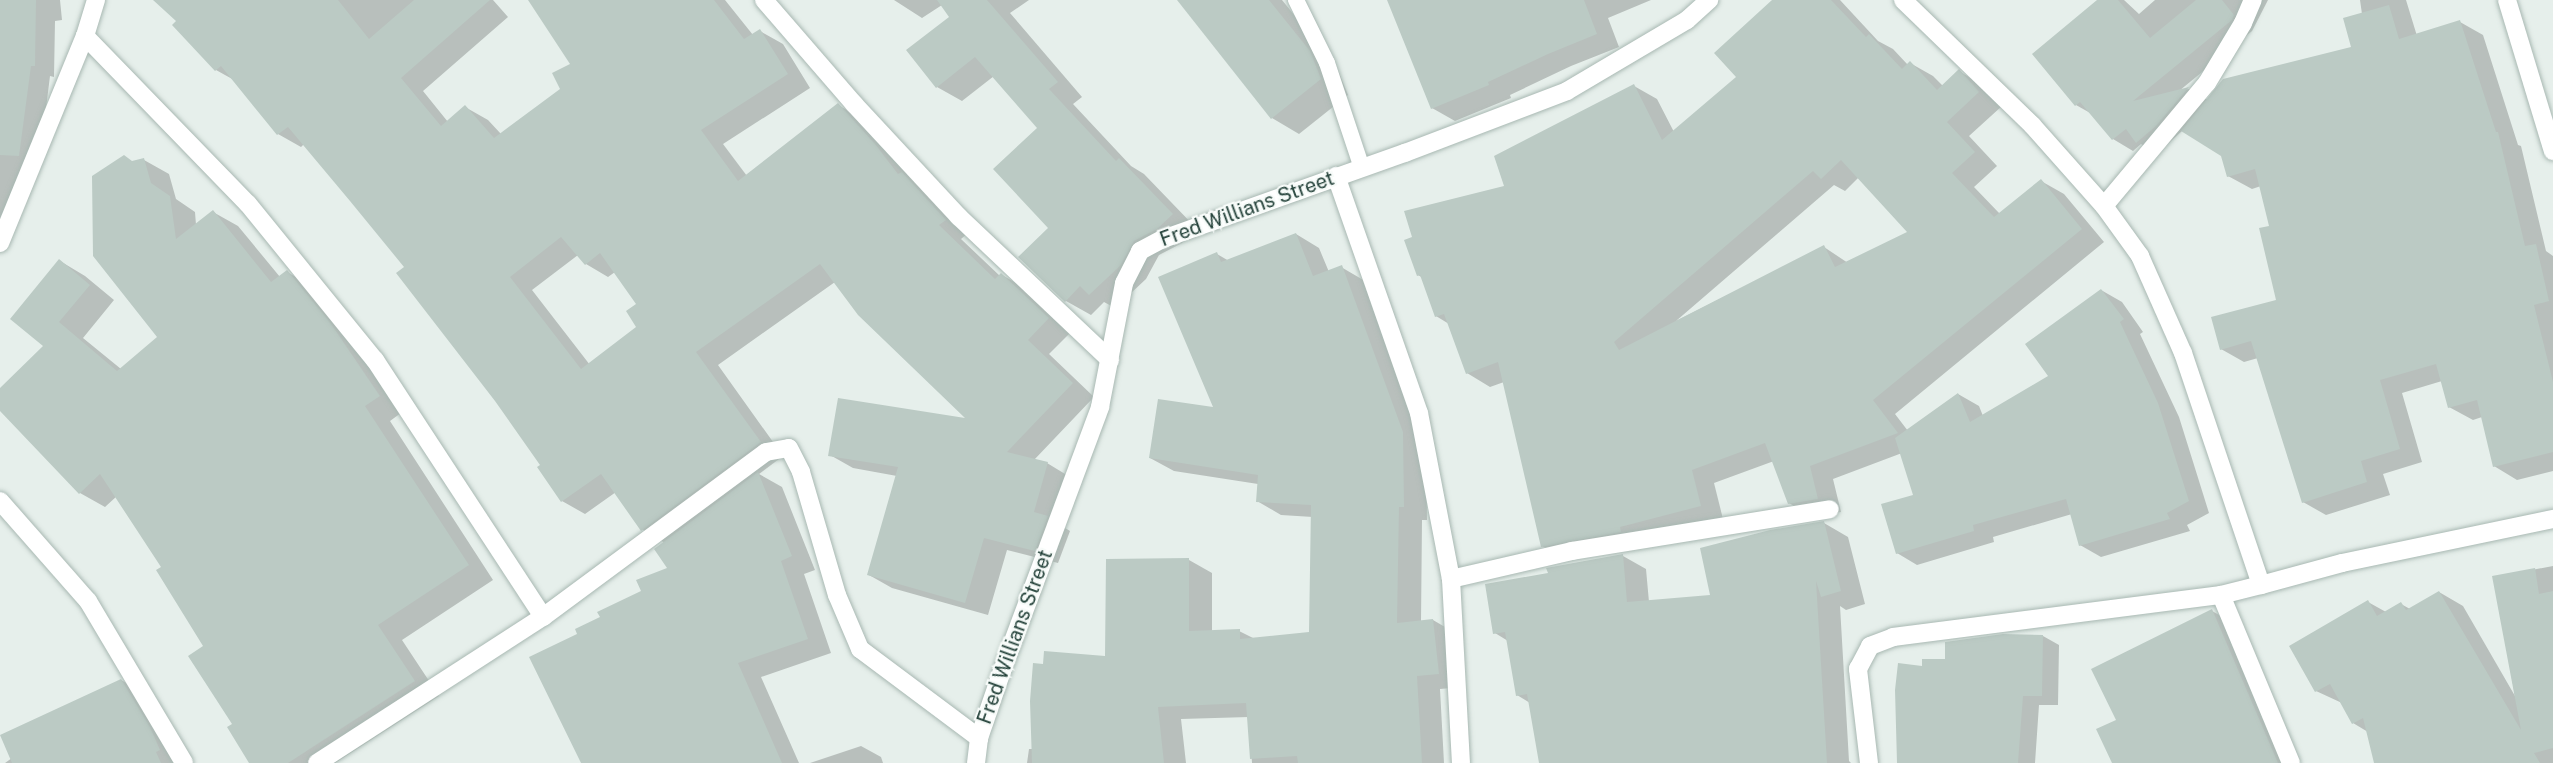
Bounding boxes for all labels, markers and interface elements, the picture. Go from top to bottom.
street label: Fred Willians Street [1156,166,1338,252]
street label: Fred Willians Street [972,546,1058,728]

